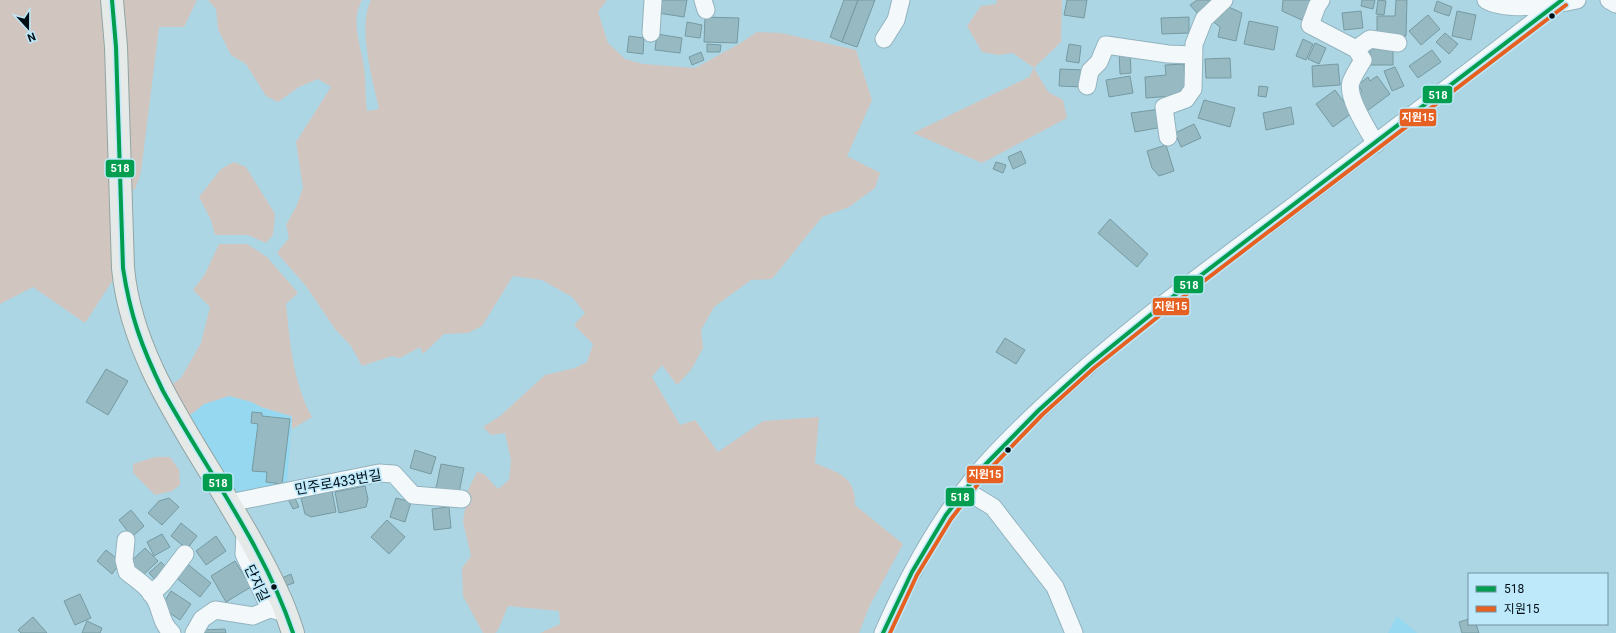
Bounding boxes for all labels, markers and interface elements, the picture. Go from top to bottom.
north arrow [8,8,48,48]
unlabelled marker [1547,11,1557,21]
text: N [25,29,37,44]
line badge: 518 [1422,85,1453,104]
text: 518 [1429,89,1447,102]
line badge: 지원15 [1399,108,1437,127]
text: 지원15 [1402,111,1434,124]
line badge: 518 [105,159,135,178]
text: 518 [111,162,129,175]
line badge: 518 [1173,275,1204,294]
text: 518 [1180,279,1198,292]
line badge: 지원15 [1152,297,1190,316]
text: 지원15 [1155,300,1187,313]
unlabelled marker [1003,445,1013,455]
line badge: 지원15 [966,465,1004,484]
street label: 민주로433번길 [293,466,383,498]
text: 지원15 [969,468,1001,481]
line badge: 518 [202,473,233,492]
text: 518 [209,477,227,490]
line badge: 518 [945,487,975,507]
text: 518 [951,491,969,504]
street label: 단지길 [242,562,272,604]
legend [1468,573,1608,625]
unlabelled marker [269,582,279,592]
text: 518 [1504,582,1524,596]
text: 지원15 [1504,602,1540,616]

